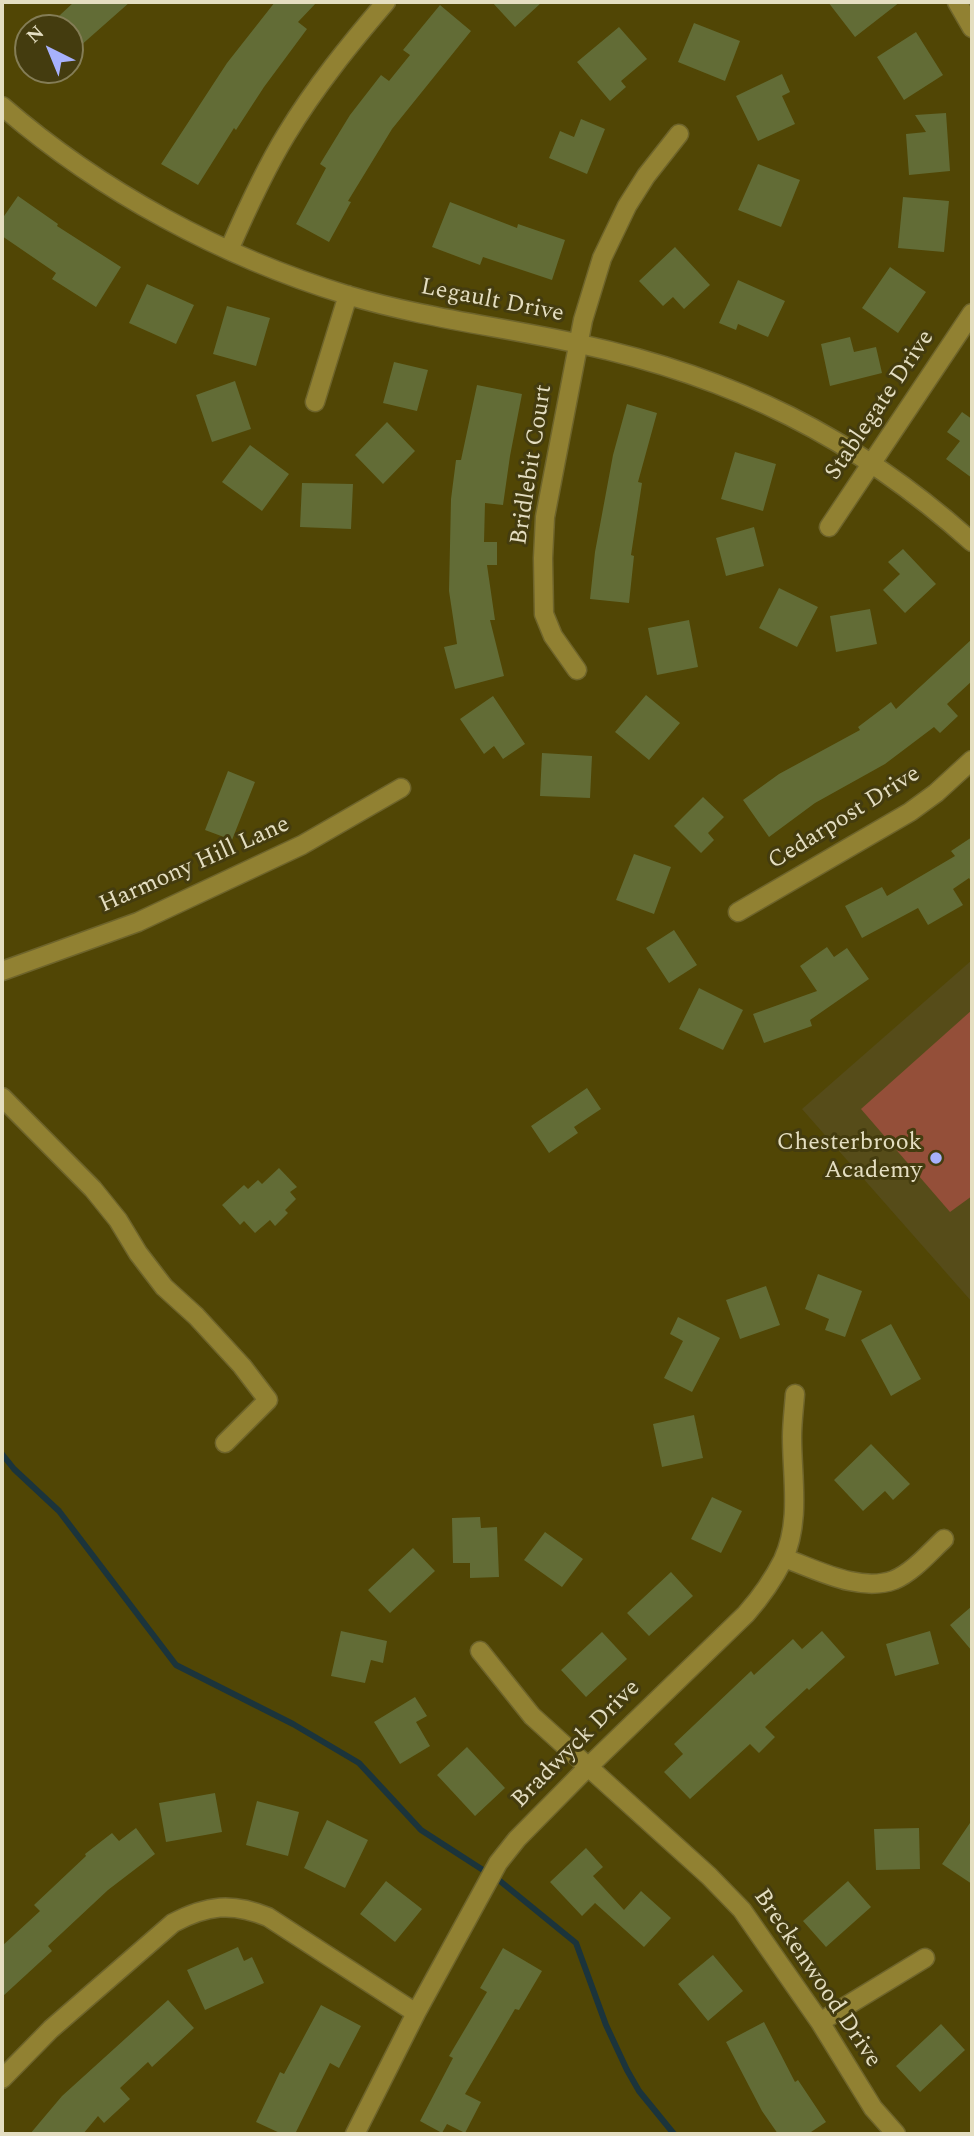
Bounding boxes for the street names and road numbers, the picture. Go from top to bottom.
street label: Legault Drive [418,274,566,330]
street label: Stablegate Drive [820,326,942,486]
street label: Bridlebit Court [506,383,560,547]
street label: Cedarpost Drive [764,761,926,877]
street label: Harmony Hill Lane [95,811,295,921]
street label: Bradwyck Drive [507,1675,647,1815]
street label: Breckenwood Drive [746,1884,886,2074]

